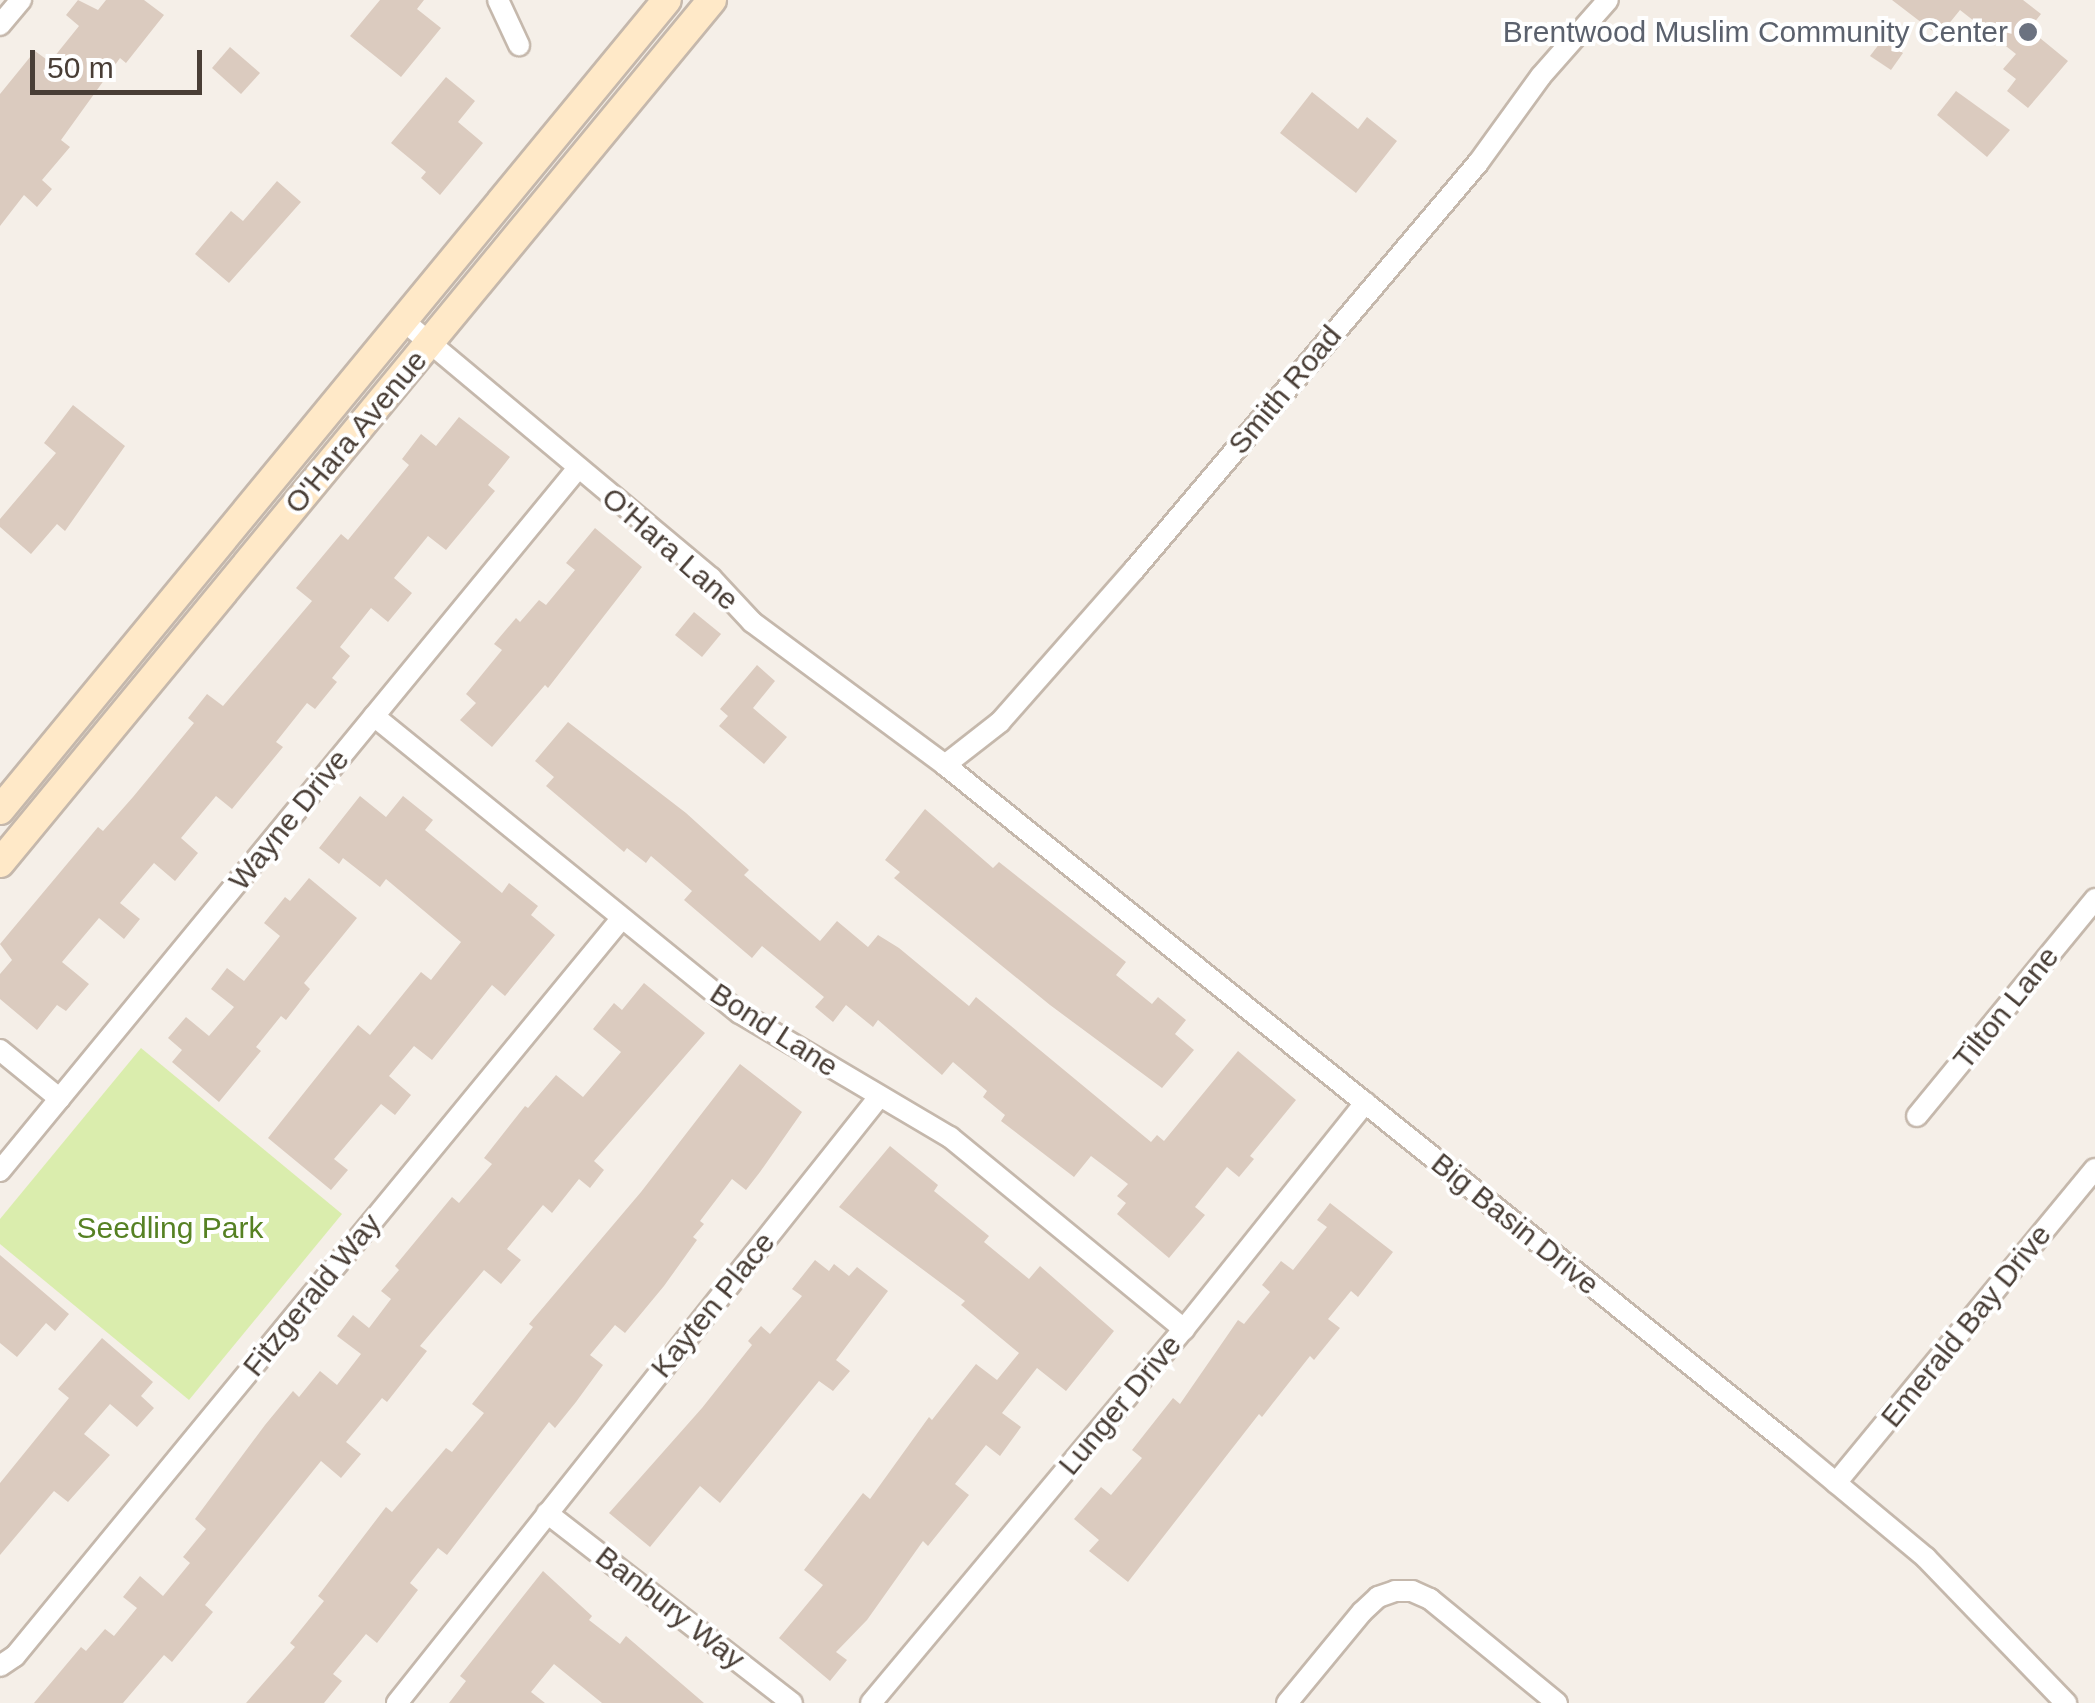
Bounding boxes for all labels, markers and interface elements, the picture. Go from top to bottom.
place label: Brentwood Muslim Community Center [1503,14,2008,50]
marker: Brentwood Muslim Community Center [2017,21,2039,43]
scale bar [35,30,208,92]
text: 50 m [47,51,114,84]
street label: Smith Road [1221,318,1349,462]
street label: O'Hara Avenue [277,342,435,522]
street label: O'Hara Lane [594,480,746,618]
street label: Wayne Drive [221,742,357,898]
street label: Tilton Lane [1946,939,2066,1077]
street label: Bond Lane [703,975,845,1085]
street label: Big Basin Drive [1424,1145,1606,1303]
street label: Fitzgerald Way [235,1206,389,1384]
park label: Seedling Park [77,1210,263,1246]
street label: Emerald Bay Drive [1873,1217,2059,1435]
street label: Kayten Place [643,1225,783,1385]
street label: Lunger Drive [1051,1328,1189,1482]
street label: Banbury Way [588,1539,752,1677]

